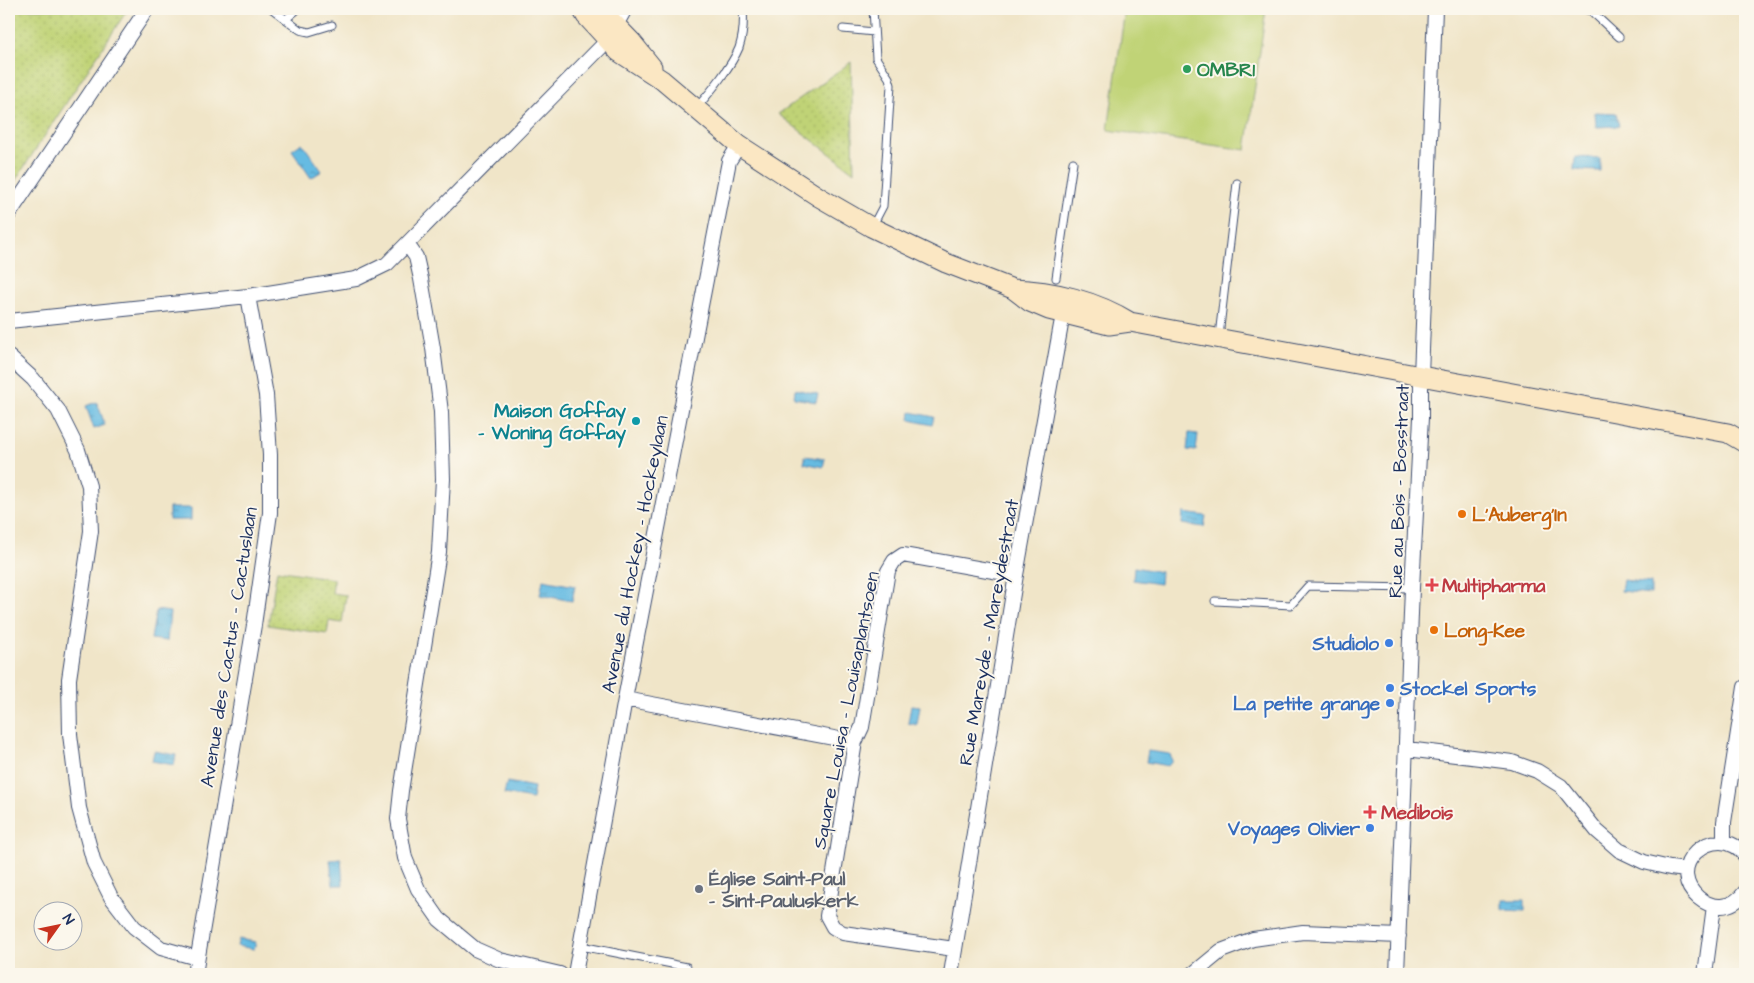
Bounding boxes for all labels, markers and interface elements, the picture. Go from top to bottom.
place label: OMBR1 [1197,57,1255,84]
marker: OMBR1 [1181,63,1193,75]
street label: Rue au Bois - Bosstraat [1382,383,1417,599]
place label: Maison Goffay - Woning Goffay [478,398,627,448]
street label: Avenue du Hockey - Hockeylaan [595,413,677,696]
marker: Maison Goffay - Woning Goffay [630,415,642,427]
street label: Rue Mareyde - Mareydestraat [953,497,1027,768]
place label: L'Auberg'In [1472,502,1567,530]
street label: Avenue des Cactus - Cactuslaan [194,505,265,789]
marker: L'Auberg'In [1456,508,1468,520]
street label: Square Louisa - Louisaplantsoen [806,569,887,851]
place label: Multipharma [1442,573,1546,600]
marker: Multipharma [1426,579,1438,591]
place label: Long-Kee [1444,618,1526,646]
marker: Long-Kee [1428,624,1440,636]
place label: Studiolo [1311,631,1379,658]
marker: Studiolo [1383,637,1395,649]
place label: Stockel Sports [1399,676,1537,703]
marker: Stockel Sports [1384,682,1396,694]
place label: La petite grange [1233,691,1381,719]
marker: La petite grange [1384,697,1396,709]
place label: Medibois [1381,800,1454,827]
marker: Medibois [1363,805,1377,819]
place label: Voyages Olivier [1227,816,1361,844]
marker: Voyages Olivier [1364,822,1376,834]
place label: Église Saint-Paul - Sint-Pauluskerk [709,866,859,915]
marker: Église Saint-Paul - Sint-Pauluskerk [693,883,705,895]
north arrow [32,900,82,950]
text: N [57,910,79,929]

